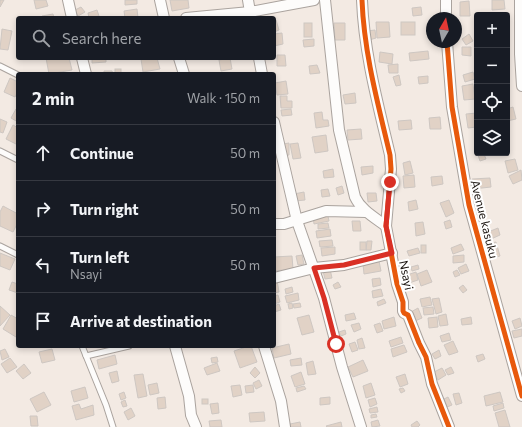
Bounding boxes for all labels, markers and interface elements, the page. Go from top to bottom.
north arrow [426,12,462,48]
map controls [474,12,510,156]
button: + [474,12,510,48]
search box [16,16,276,60]
icon: search [30,27,52,49]
text: Search here [62,29,141,47]
button: − [474,48,510,84]
button: locate [474,84,510,120]
text: 2 min [32,88,74,109]
text: Walk · 150 m [187,90,260,106]
button: layers [474,120,510,156]
icon: ahead [32,142,54,164]
text: Continue [70,144,134,162]
text: 50 m [230,145,260,161]
route end [381,173,399,191]
street label: Avenue kasuku [468,178,502,260]
icon: right [32,198,54,220]
text: Turn right [70,200,139,218]
text: 50 m [230,201,260,217]
text: Turn left [70,248,129,266]
icon: left [32,254,54,276]
text: 50 m [230,257,260,273]
street label: Nsayi [397,259,417,291]
text: Nsayi [70,266,102,282]
icon: arrive [32,310,54,332]
text: Arrive at destination [70,312,212,330]
route start [327,335,345,353]

